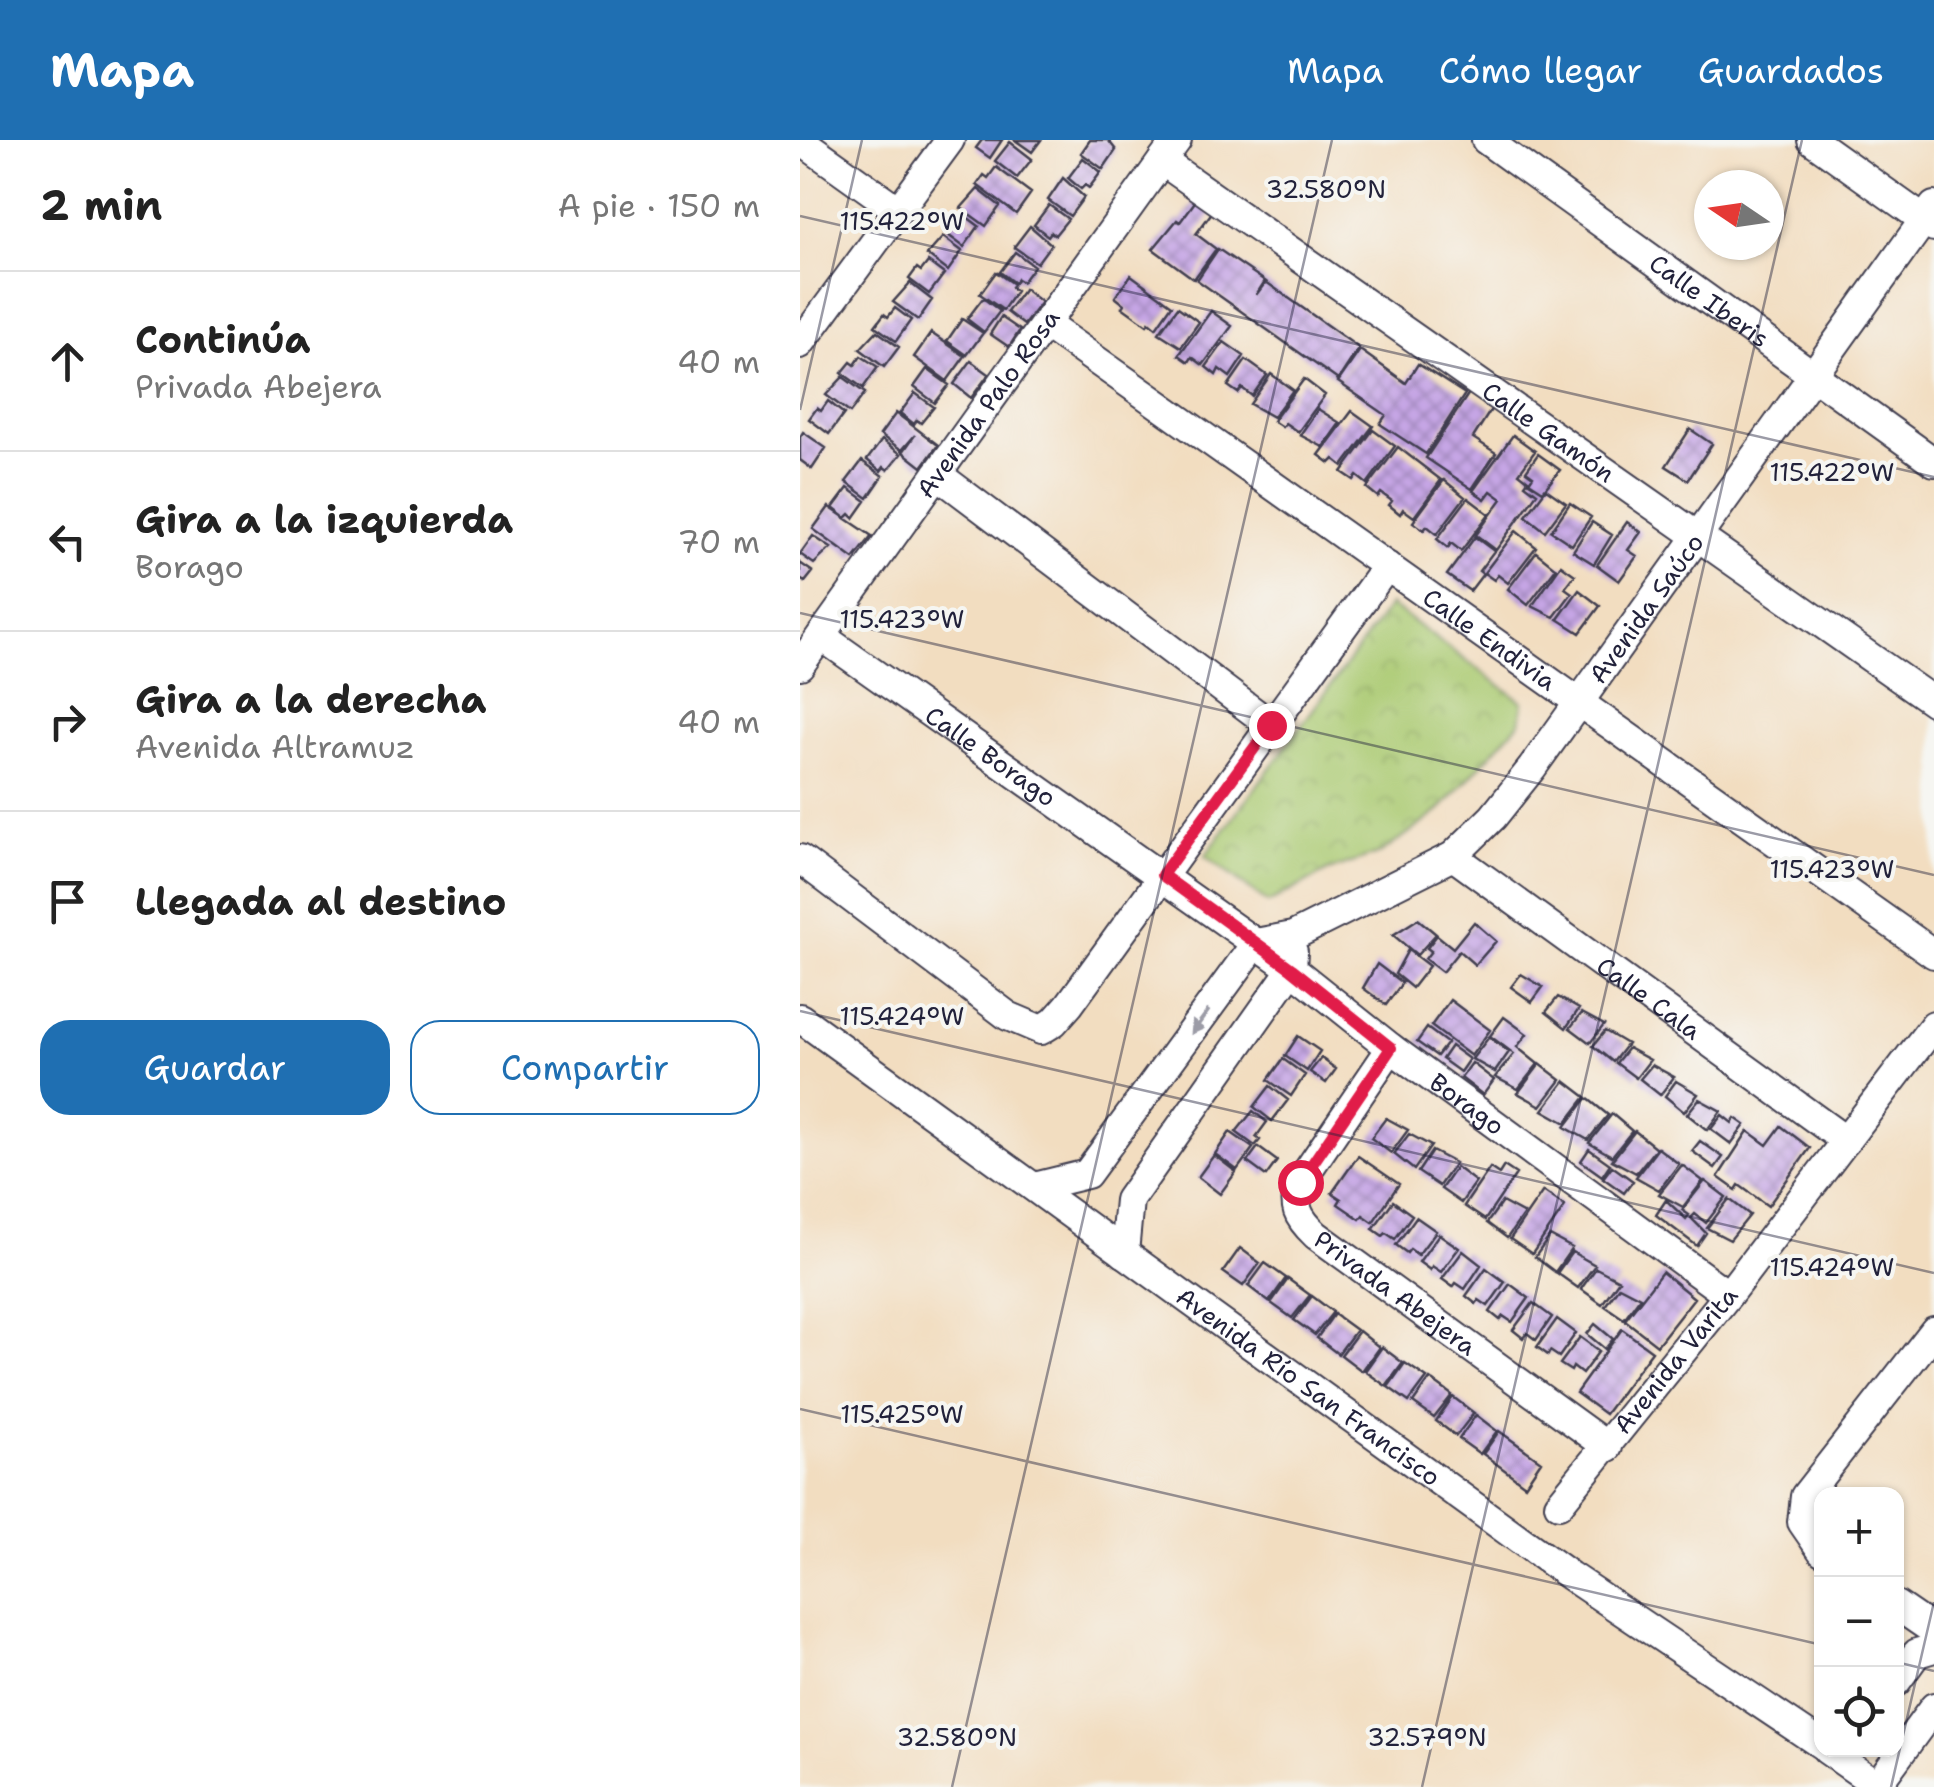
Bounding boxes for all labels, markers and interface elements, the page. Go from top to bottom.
text: Mapa [50,38,194,102]
text: Mapa [1287,47,1384,94]
text: Cómo llegar [1439,47,1643,94]
text: Guardados [1698,47,1884,94]
north arrow [1694,170,1784,260]
text: 32.580°N [1266,172,1386,206]
text: 2 min [40,177,162,233]
text: A pie · 150 m [558,184,760,227]
text: 115.422°W [839,204,965,238]
street label: Calle Iberis [1642,246,1776,355]
street label: Avenida Palo Rosa [908,302,1067,505]
text: Continúa [135,314,310,365]
icon: ahead [40,334,95,389]
text: 40 m [677,340,760,383]
text: Privada Abejera [135,365,382,408]
street label: Calle Gamón [1476,374,1621,490]
text: 115.422°W [1769,455,1895,489]
text: Gira a la izquierda [135,494,513,545]
icon: left [40,514,95,569]
text: 70 m [677,520,760,563]
street label: Avenida Saúco [1581,527,1711,690]
text: Borago [135,545,244,588]
street label: Calle Endivia [1416,580,1564,698]
text: 115.423°W [839,602,965,636]
text: Gira a la derecha [135,674,487,725]
icon: right [40,694,95,749]
street label: Calle Borago [919,698,1063,814]
text: 40 m [677,700,760,743]
route end [1249,703,1295,749]
text: Avenida Altramuz [135,725,415,768]
text: 115.423°W [1769,852,1895,886]
icon: arrive [40,874,95,929]
text: Llegada al destino [135,876,506,927]
street label: Calle Cala [1590,949,1708,1048]
text: 115.424°W [840,999,964,1033]
one-way arrow [1190,1009,1210,1035]
button: Guardar [40,1020,390,1115]
button: Compartir [410,1020,760,1115]
street label: Borago [1423,1065,1512,1143]
route start [1278,1160,1324,1206]
street label: Privada Abejera [1307,1222,1484,1363]
text: 115.424°W [1770,1250,1894,1284]
street label: Avenida Río San Francisco [1170,1279,1447,1494]
street label: Avenida Varita [1605,1279,1745,1441]
text: 115.425°W [840,1397,964,1431]
map controls [1814,1487,1904,1757]
button: + [1814,1487,1904,1577]
button: − [1814,1577,1904,1667]
button: locate [1814,1667,1904,1757]
text: 32.580°N [897,1720,1017,1754]
text: 32.579°N [1367,1720,1487,1754]

